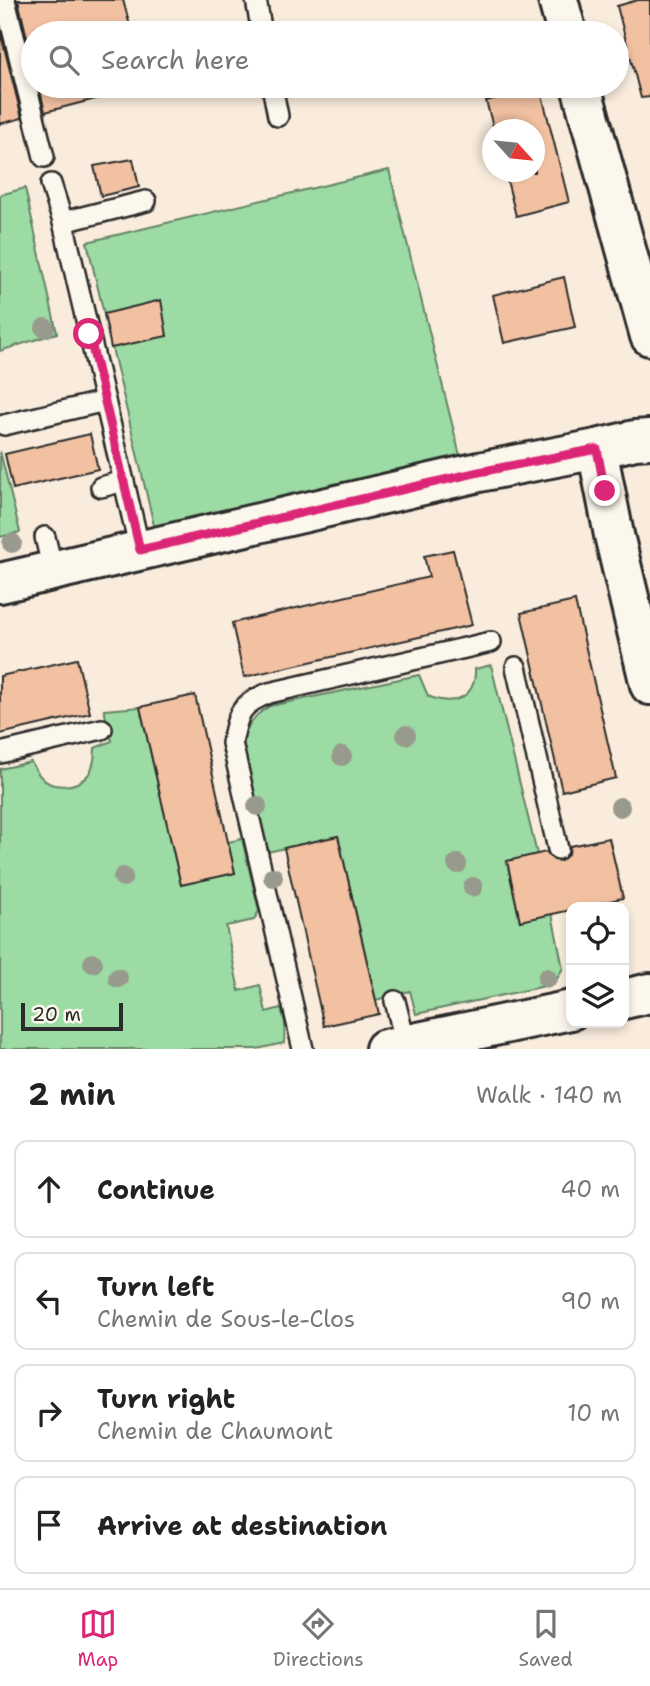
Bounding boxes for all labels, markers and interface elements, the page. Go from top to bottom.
search box [21,21,629,98]
icon: search [45,41,83,79]
text: Search here [101,42,250,77]
north arrow [482,119,545,182]
route start [73,318,104,349]
route end [589,475,620,506]
map controls [566,902,629,1028]
button: locate [566,902,629,965]
button: layers [566,965,629,1028]
scale bar [21,1000,122,1032]
text: 20 m [32,1002,81,1027]
text: 2 min [28,1074,115,1115]
text: Walk · 140 m [476,1080,622,1110]
icon: ahead [30,1170,68,1208]
text: Continue [97,1172,215,1207]
text: 40 m [560,1174,620,1204]
text: Turn left [97,1269,214,1304]
icon: left [30,1282,68,1320]
text: 90 m [560,1286,620,1316]
text: Chemin de Sous-le-Clos [97,1304,355,1334]
text: Turn right [97,1381,235,1416]
icon: right [30,1394,68,1432]
text: 10 m [567,1398,620,1428]
text: Chemin de Chaumont [97,1416,333,1446]
icon: arrive [30,1506,68,1544]
text: Arrive at destination [97,1508,387,1543]
tab: Map [77,1605,118,1672]
tab: Directions [273,1605,364,1672]
tab: Saved [519,1605,573,1672]

